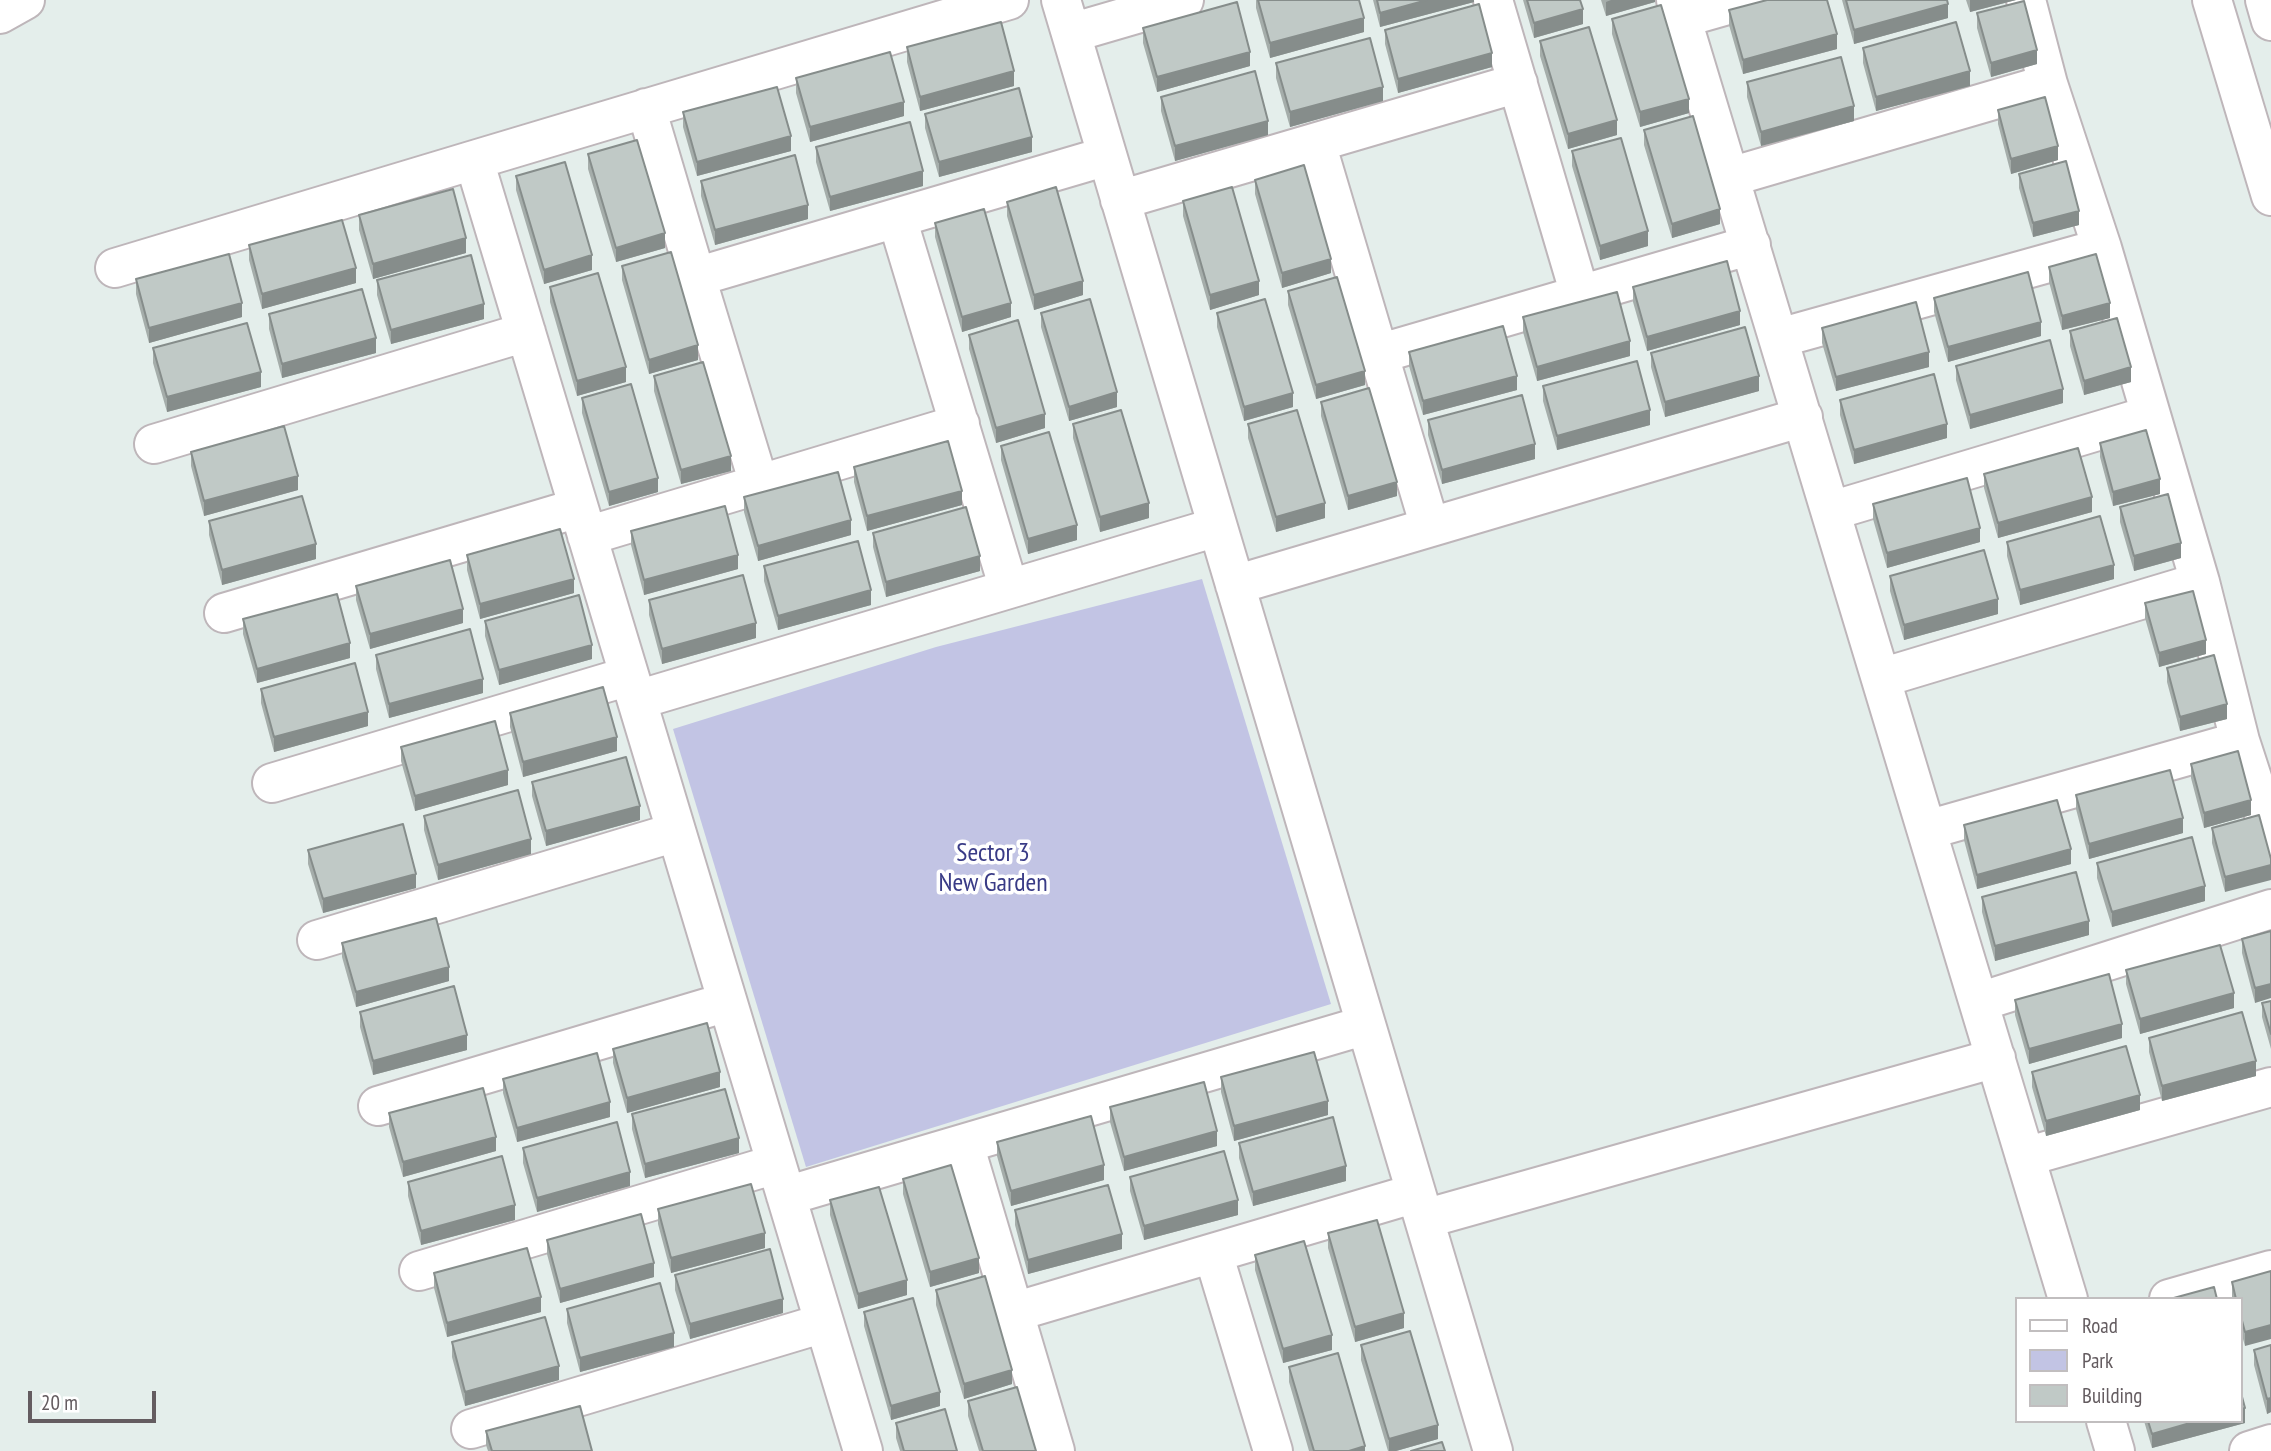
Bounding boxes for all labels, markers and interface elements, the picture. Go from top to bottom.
park label: Sector 3 New Garden [938,838,1048,900]
legend [2016,1297,2243,1423]
text: Road [2082,1312,2118,1339]
text: Park [2082,1347,2113,1374]
scale bar [32,1378,159,1422]
text: Building [2082,1382,2142,1409]
text: 20 m [41,1389,78,1416]

